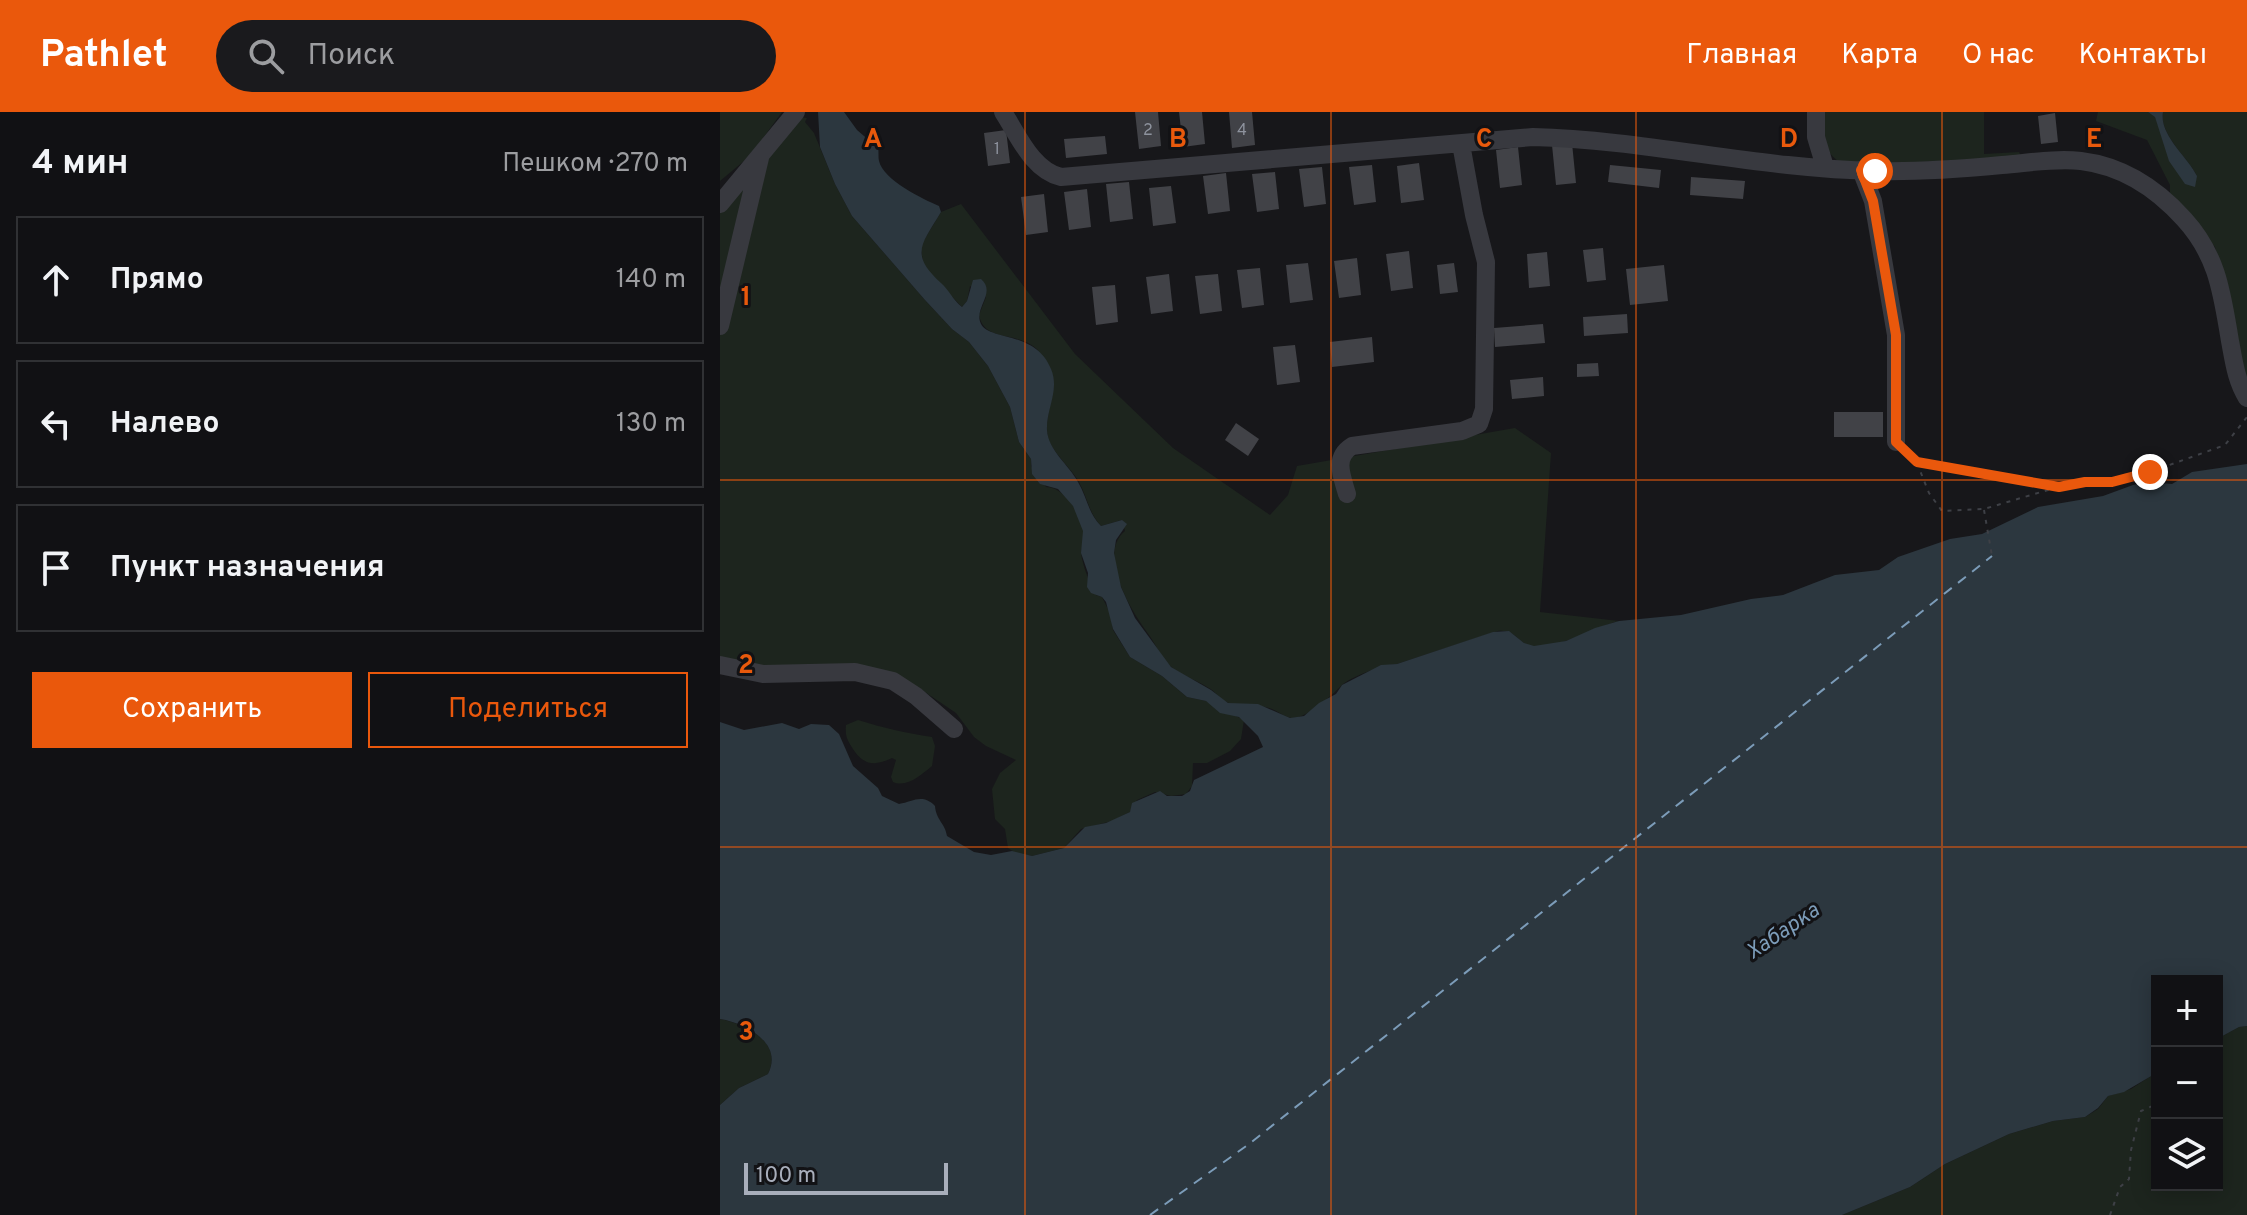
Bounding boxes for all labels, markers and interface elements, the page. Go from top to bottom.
search box [216,20,776,92]
text: Pathlet [40,32,168,81]
icon: search [244,34,288,78]
text: Поиск [308,38,395,75]
text: Главная [1686,38,1797,74]
text: Карта [1841,38,1918,74]
text: О нас [1962,38,2035,74]
text: Контакты [2079,38,2207,74]
house number: 2 [1143,121,1153,141]
house number: 4 [1237,121,1247,141]
text: A [864,124,882,157]
text: B [1169,124,1187,157]
text: C [1476,124,1492,157]
text: D [1780,124,1798,157]
text: E [2086,124,2102,157]
house number: 1 [994,140,1000,160]
text: 4 мин [32,143,129,186]
text: Пешком · 270 m [502,148,688,181]
route start [1857,153,1893,189]
icon: ahead [34,258,78,302]
text: Прямо [110,262,204,299]
text: 140 m [616,264,686,297]
text: 1 [741,282,751,315]
icon: left [34,402,78,446]
text: Налево [110,406,219,443]
text: 130 m [616,408,686,441]
route end [2132,454,2168,490]
icon: arrive [34,546,78,590]
text: Пункт назначения [110,550,384,587]
text: 2 [738,650,754,683]
button: Сохранить [32,672,352,748]
button: Поделиться [368,672,688,748]
water label: Хабарка [1742,897,1826,966]
map controls [2151,975,2223,1191]
button: + [2151,975,2223,1047]
text: 3 [738,1017,754,1050]
button: − [2151,1047,2223,1119]
button: layers [2151,1119,2223,1191]
scale bar [744,1159,948,1195]
text: 100 m [756,1163,816,1190]

